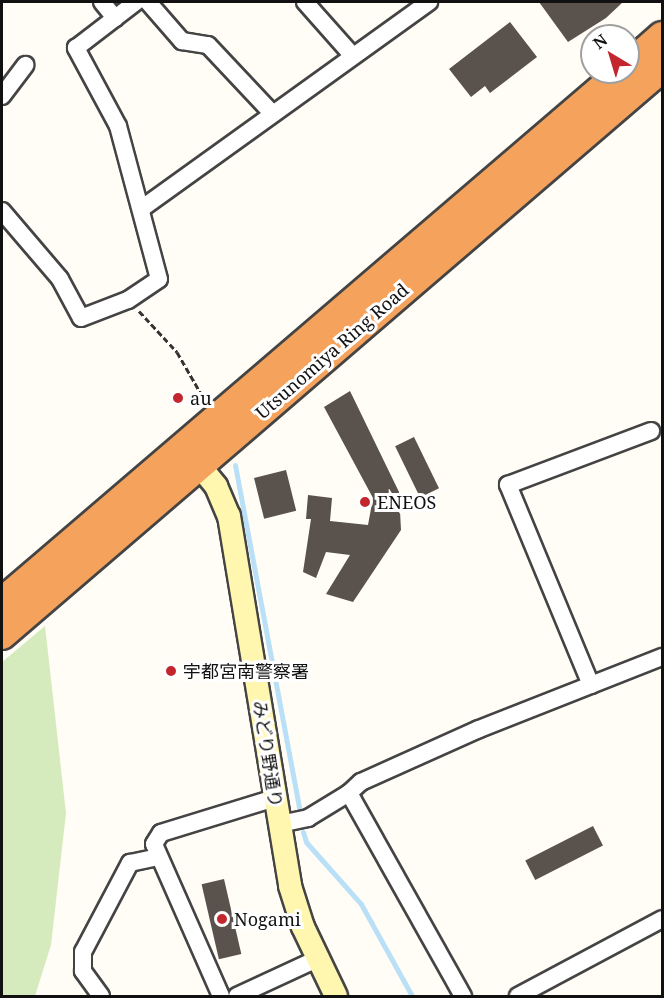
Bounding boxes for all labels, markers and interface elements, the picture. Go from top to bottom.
north arrow [580,24,640,84]
text: N [588,29,612,54]
street label: Utsunomiya Ring Road [251,279,413,423]
place label: au [190,387,212,409]
marker: au [171,391,185,405]
place label: ENEOS [377,491,436,513]
marker: ENEOS [358,495,372,509]
place label: 宇都宮南警察署 [183,660,309,682]
marker: 宇都宮南警察署 [164,664,178,678]
street label: みどり野通り [249,699,287,809]
place label: Nogami [234,908,301,930]
marker: Nogami [215,912,229,926]

